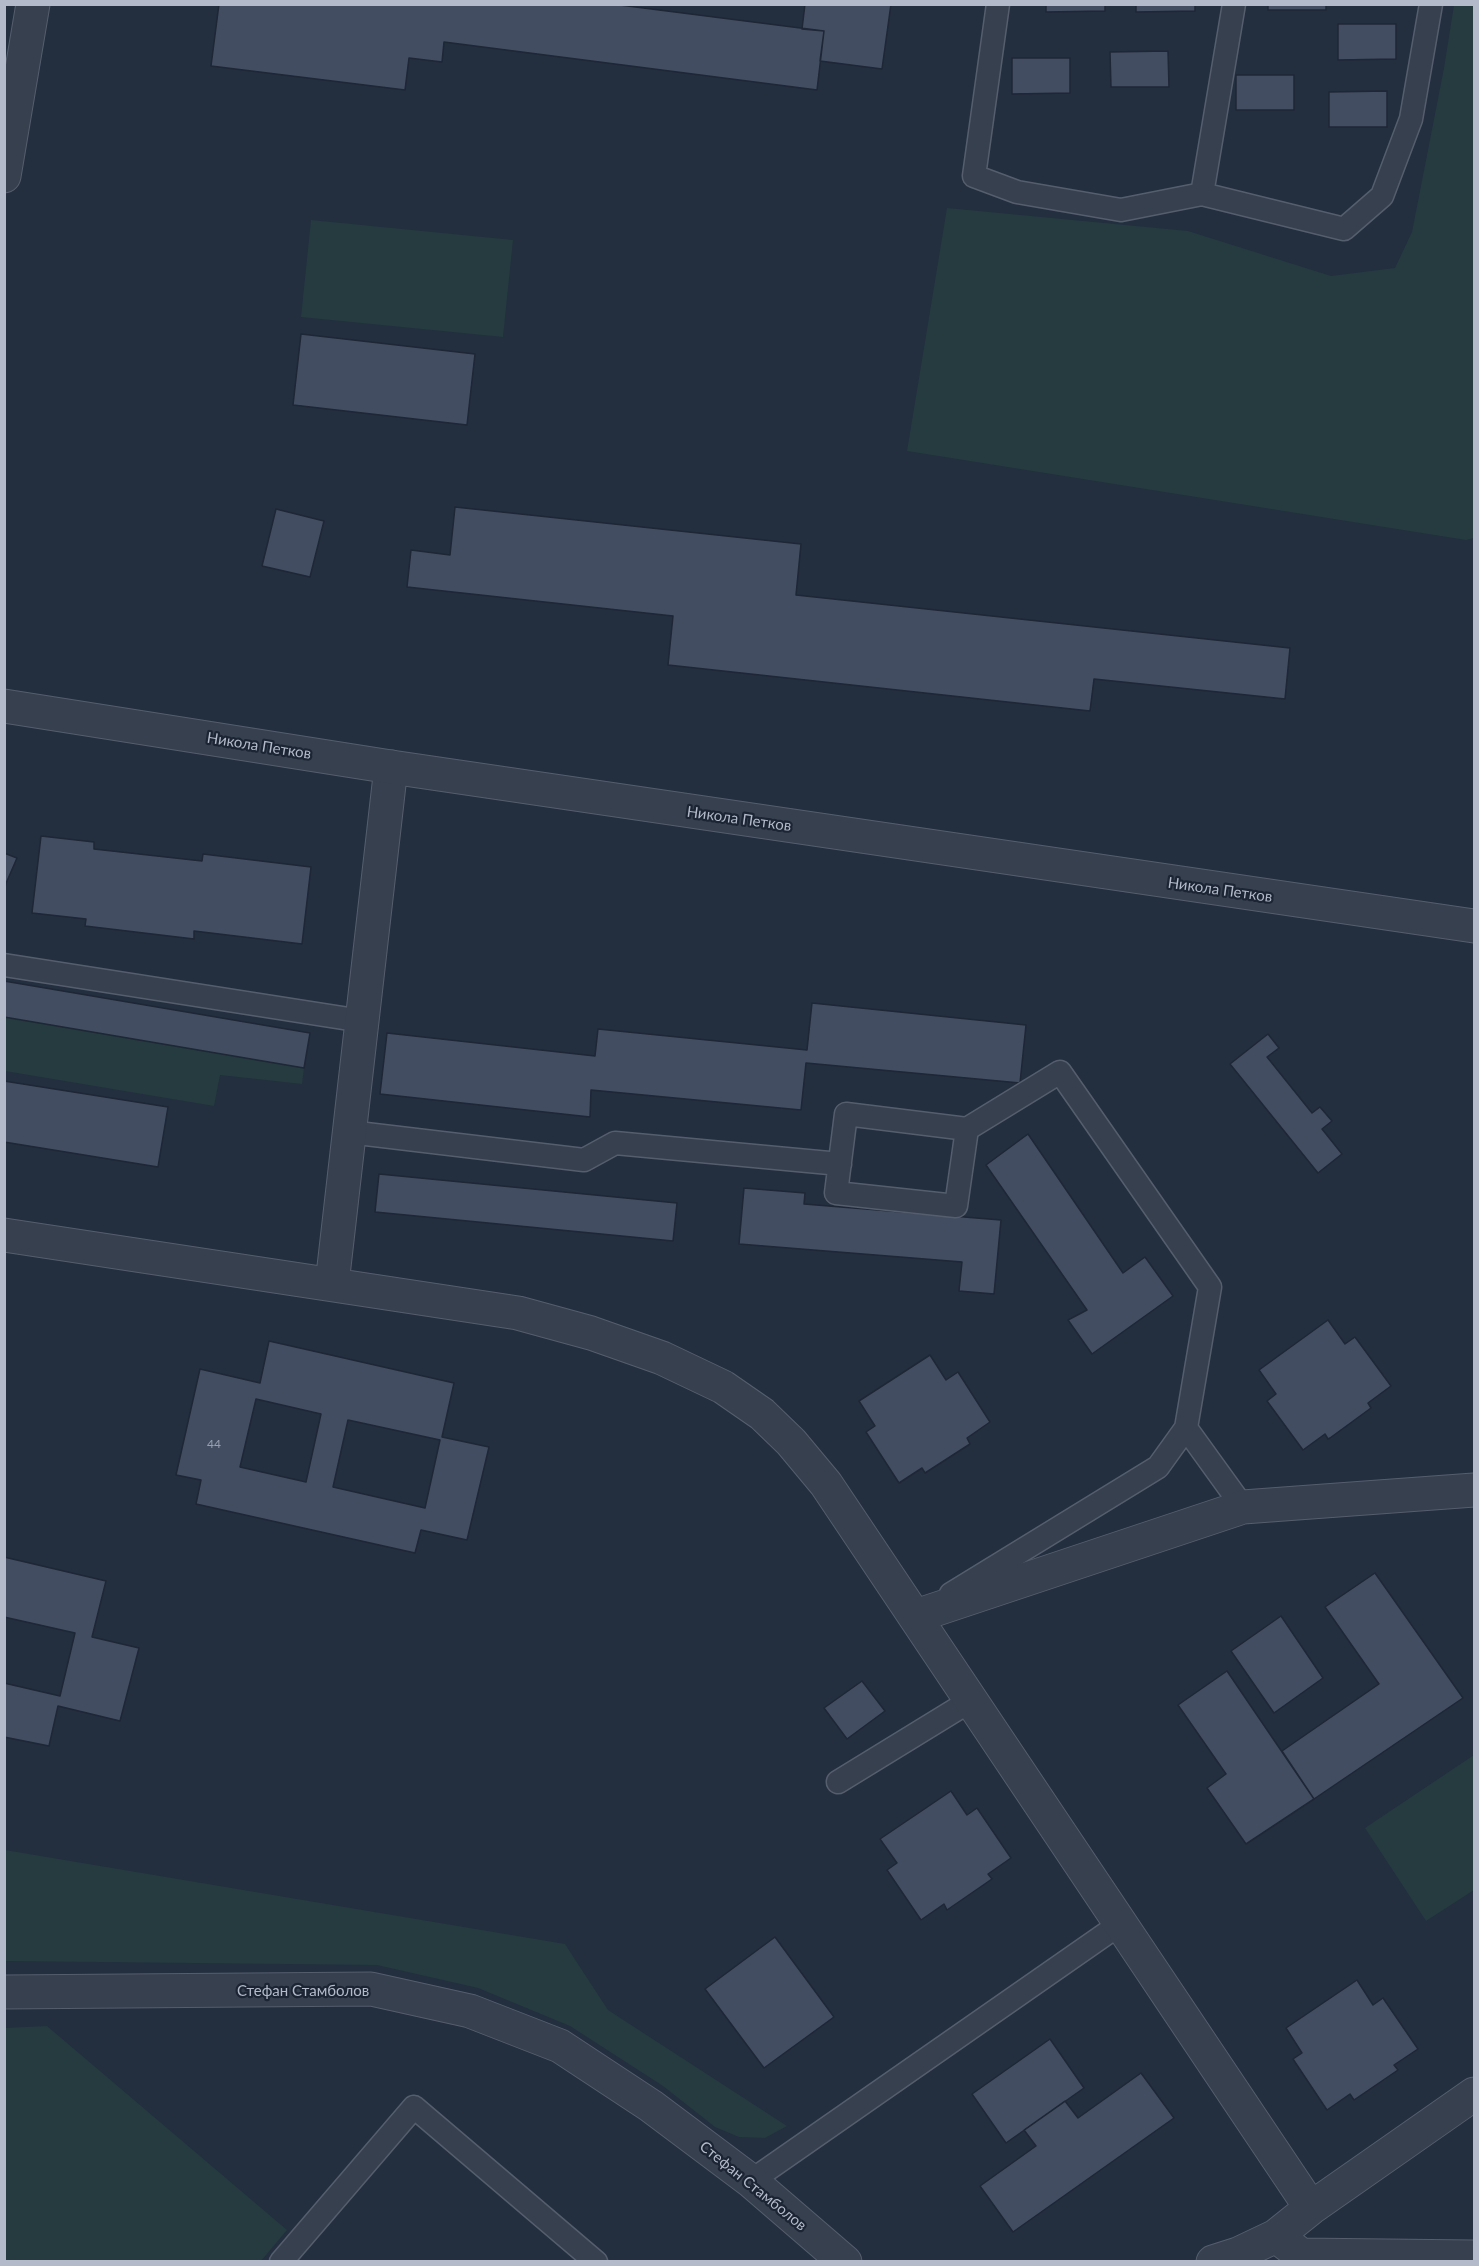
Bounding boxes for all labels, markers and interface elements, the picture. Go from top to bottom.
street label: Никола Петков [206,729,312,763]
street label: Никола Петков [686,803,792,835]
street label: Никола Петков [1167,874,1273,906]
house number: 44 [207,1437,221,1451]
street label: Стефан Стамболов [237,1982,369,2000]
street label: Стефан Стамболов [696,2137,810,2235]

